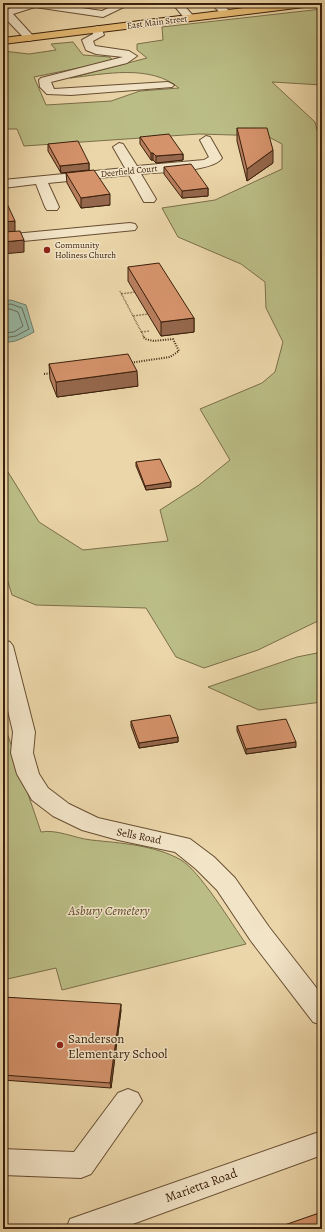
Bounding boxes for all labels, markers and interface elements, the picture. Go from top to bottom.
street label: East Main Street [126,12,188,32]
street label: Deerfield Court [100,162,158,180]
place label: Community Holiness Church [55,239,116,261]
marker: Community Holiness Church [42,245,52,255]
street label: Sells Road [115,824,163,848]
park label: Asbury Cemetery [67,902,150,919]
place label: Sanderson Elementary School [68,1030,168,1062]
marker: Sanderson Elementary School [55,1040,65,1050]
street label: Marietta Road [163,1164,239,1206]

